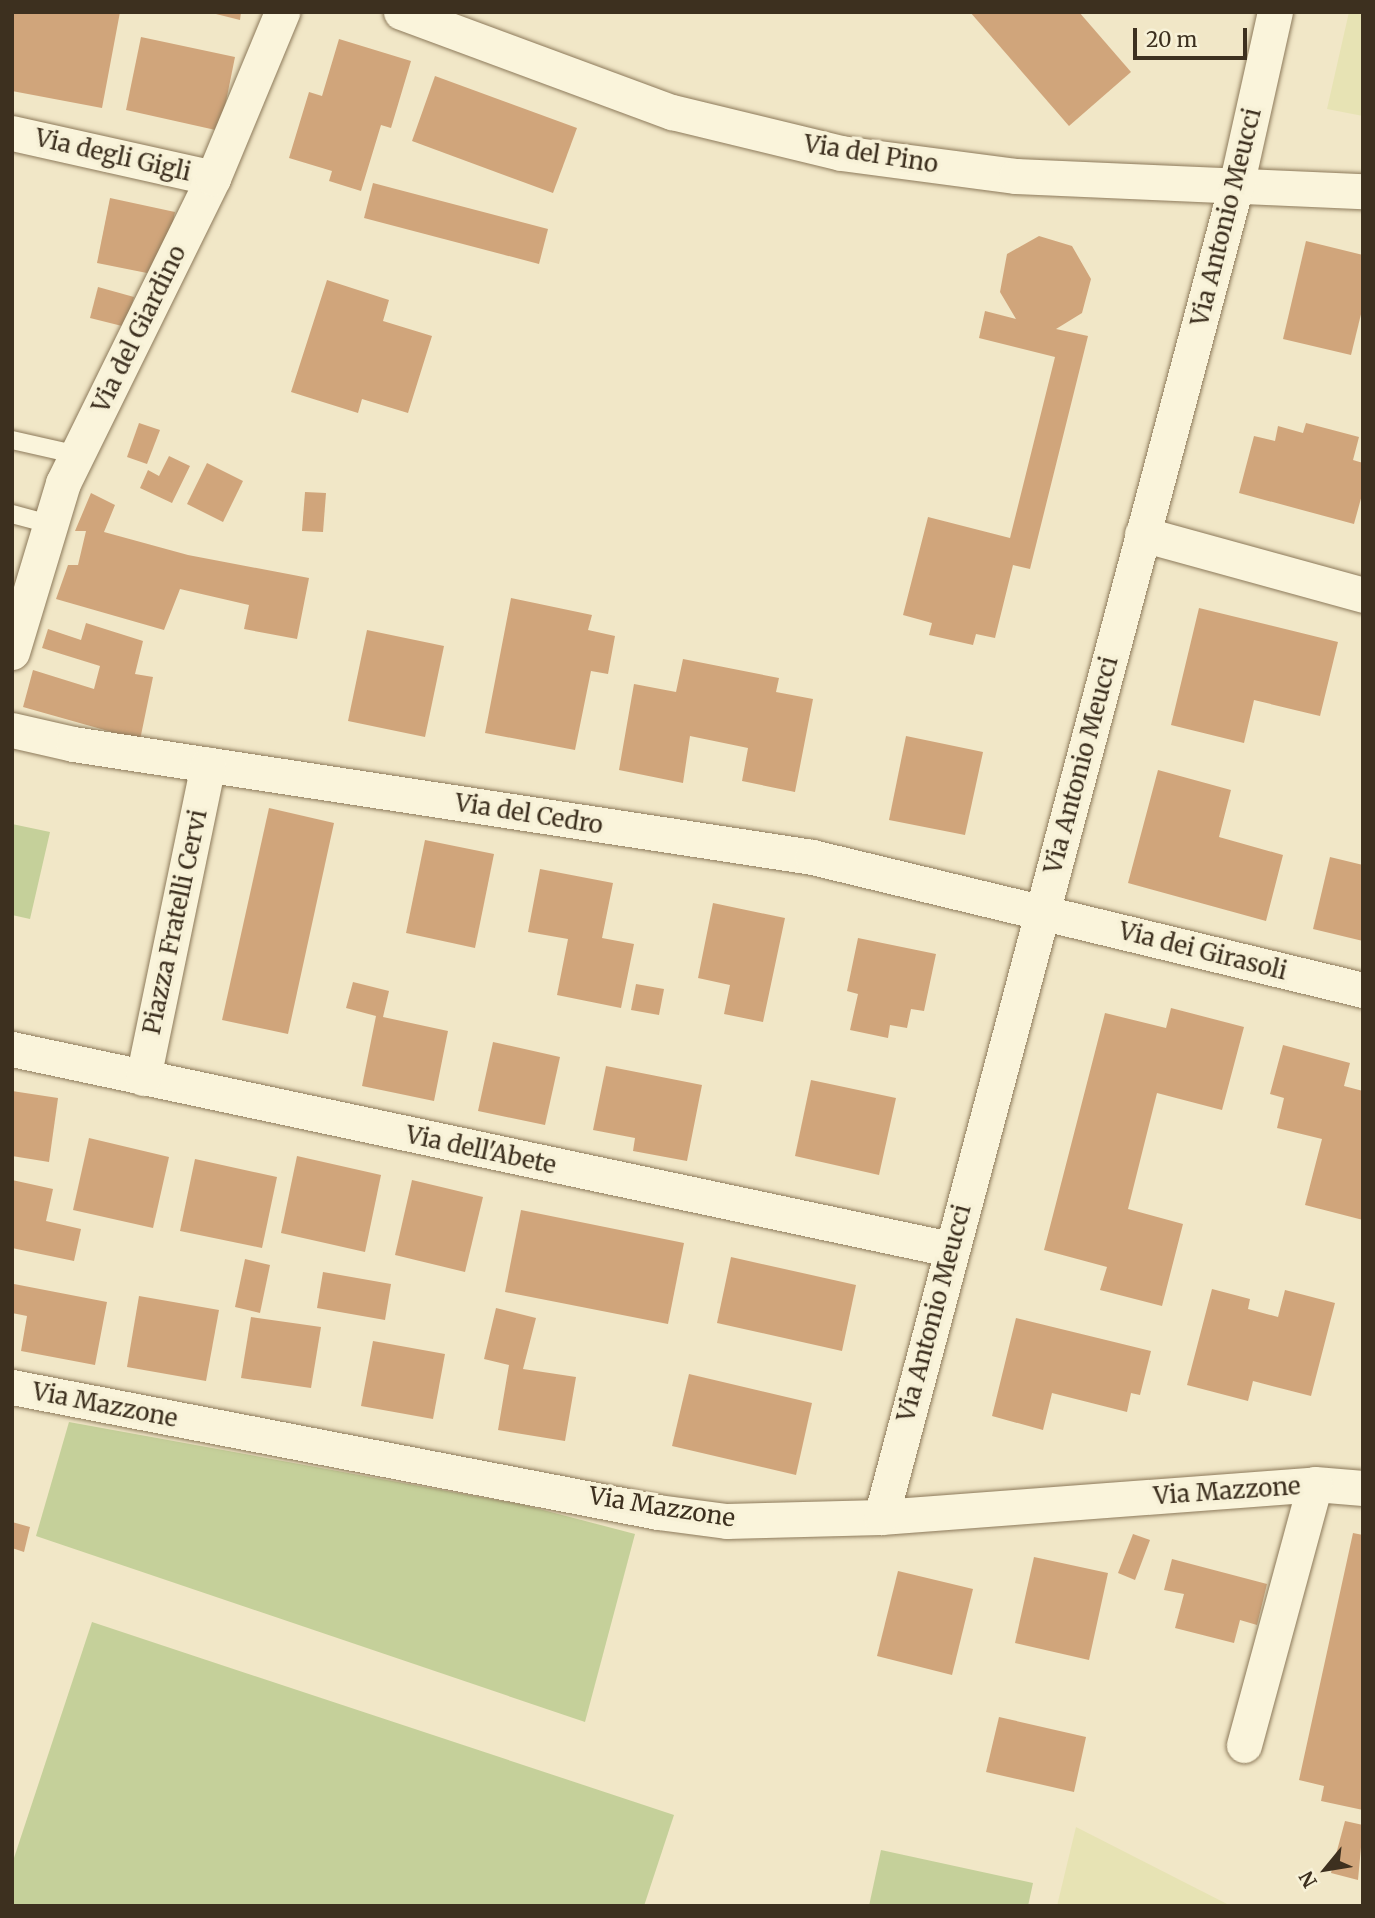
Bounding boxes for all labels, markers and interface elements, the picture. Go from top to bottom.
scale bar [1137,14,1251,58]
text: 20 m [1146,26,1197,53]
street label: Via Antonio Meucci [1185,105,1267,329]
street label: Via degli Gigli [32,123,194,187]
street label: Via del Pino [802,129,940,179]
street label: Via del Giardino [86,241,192,417]
street label: Via Antonio Meucci [1038,653,1124,877]
street label: Via del Cedro [453,788,605,840]
street label: Piazza Fratelli Cervi [137,807,213,1037]
street label: Via dei Girasoli [1116,916,1290,986]
street label: Via dell'Abete [403,1120,559,1180]
street label: Via Antonio Meucci [891,1201,977,1425]
street label: Via Mazzone [30,1377,180,1433]
street label: Via Mazzone [1152,1471,1302,1511]
street label: Via Mazzone [587,1481,737,1533]
north arrow [1291,1834,1361,1904]
text: N [1294,1867,1322,1892]

